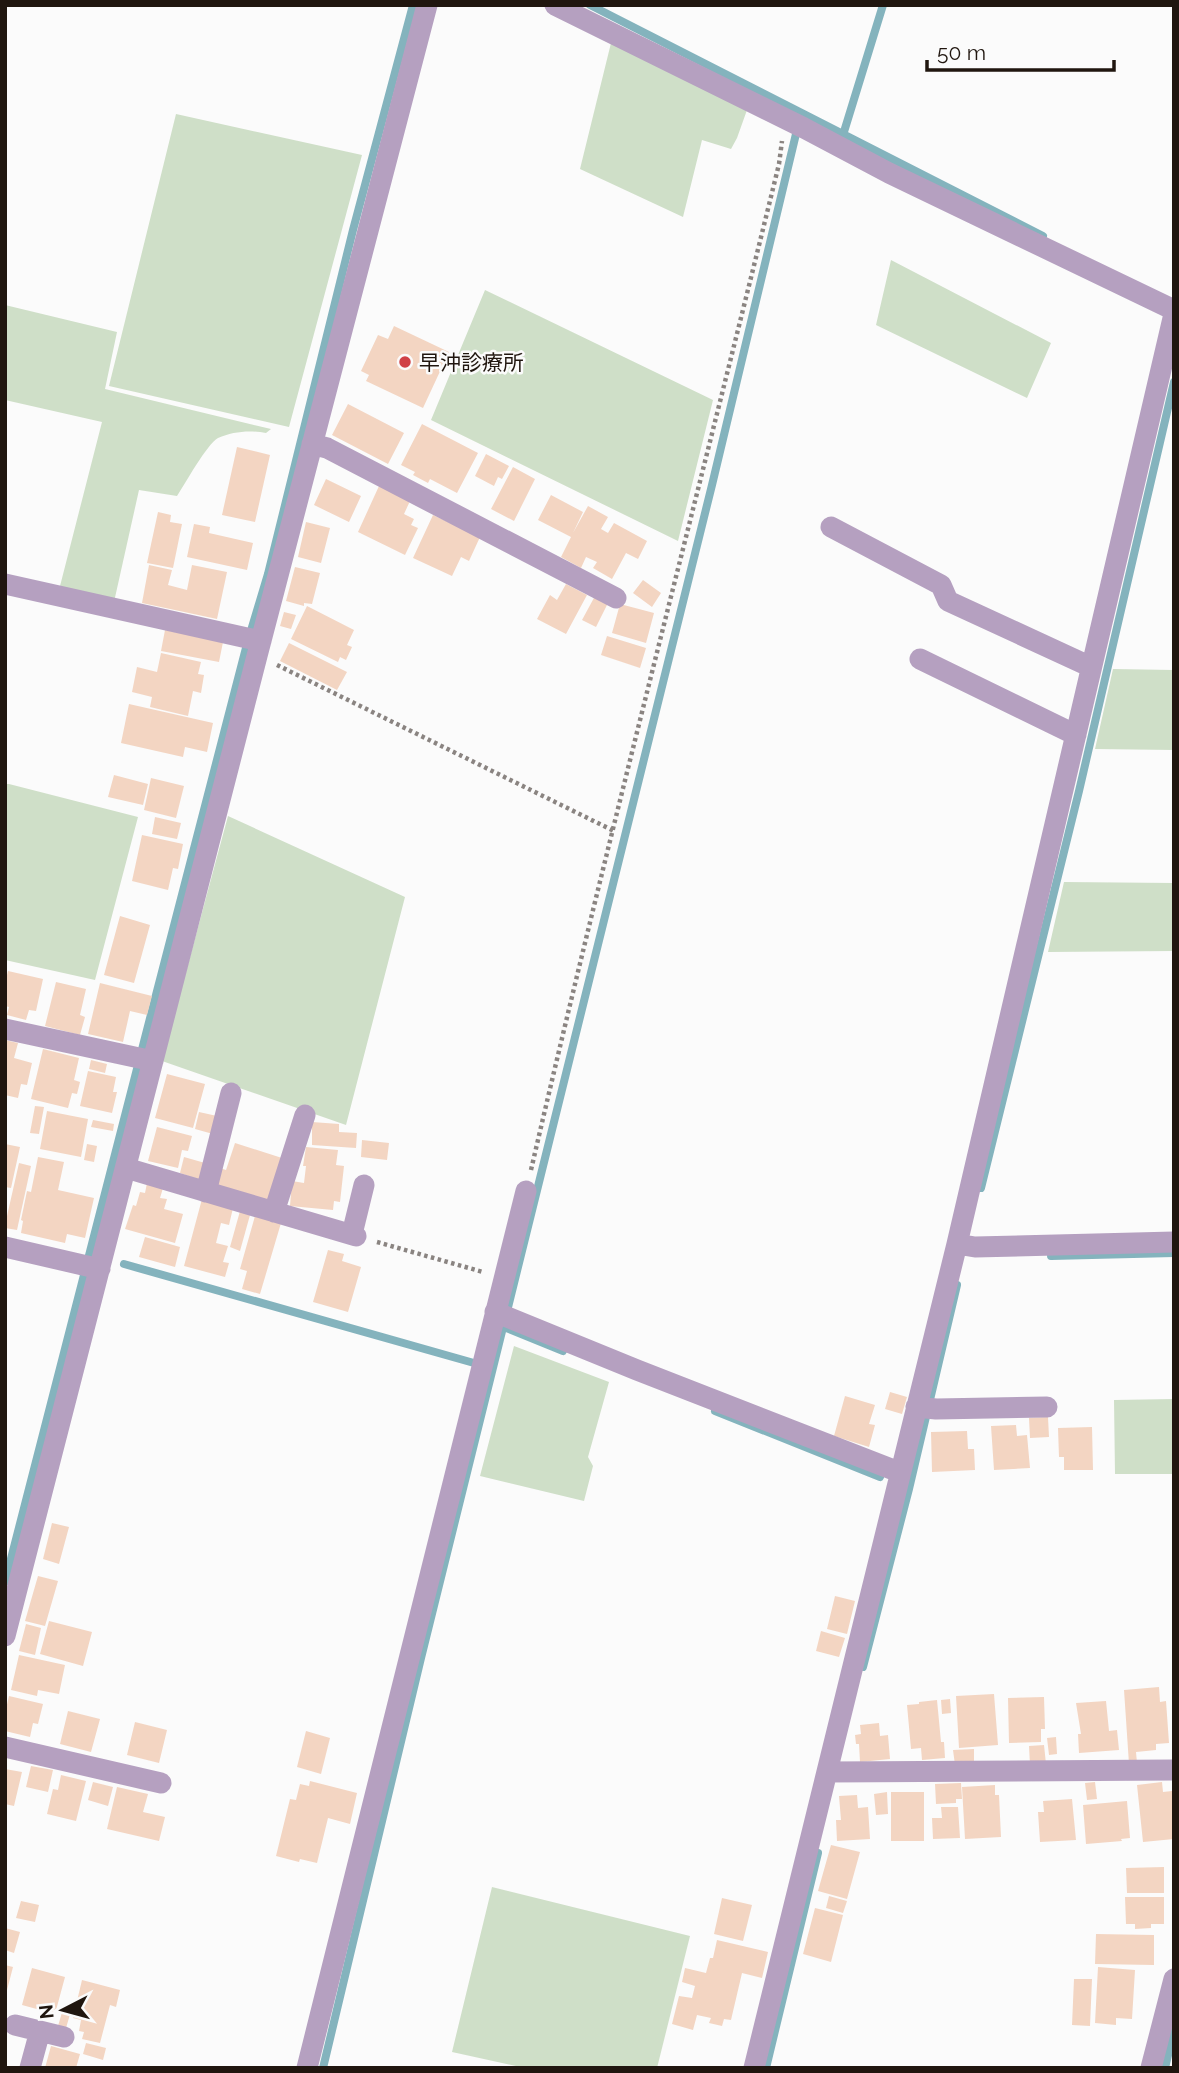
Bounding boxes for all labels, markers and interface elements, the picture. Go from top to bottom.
scale bar [927,28,1114,72]
text: 50 m [937,40,986,65]
place label: 早沖診療所 [419,350,524,375]
marker: 早沖診療所 [397,354,413,370]
north arrow [28,1975,98,2045]
text: N [34,2003,58,2020]

